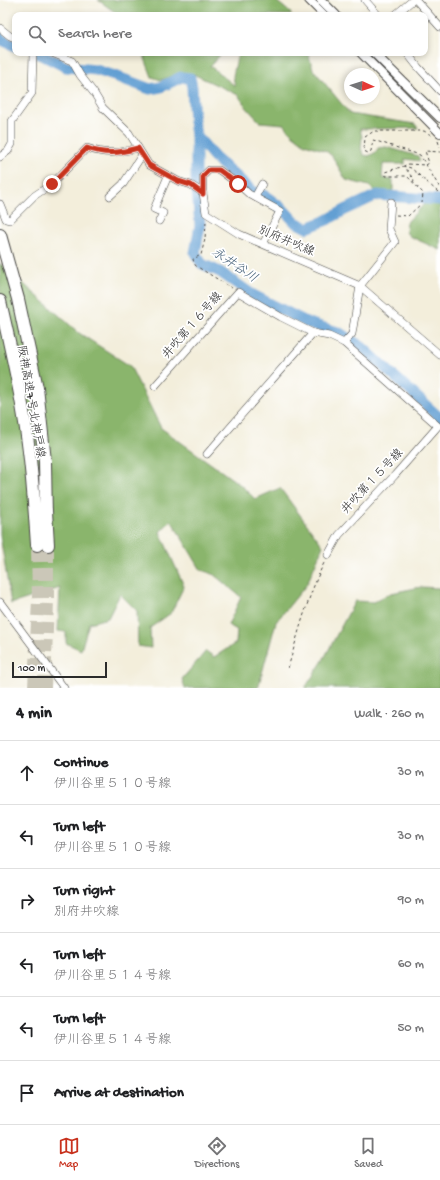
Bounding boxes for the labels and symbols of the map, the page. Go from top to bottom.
north arrow [344,68,380,104]
route end [43,175,61,193]
route start [229,175,247,193]
street label: 別府井吹線 [256,223,317,260]
water label: 永井谷川 [208,244,260,287]
street label: 井吹第１６号線 [159,289,226,362]
street label: 阪神高速7号北神戸線 [13,344,48,459]
street label: 井吹第１５号線 [338,446,407,517]
scale bar [12,660,107,679]

